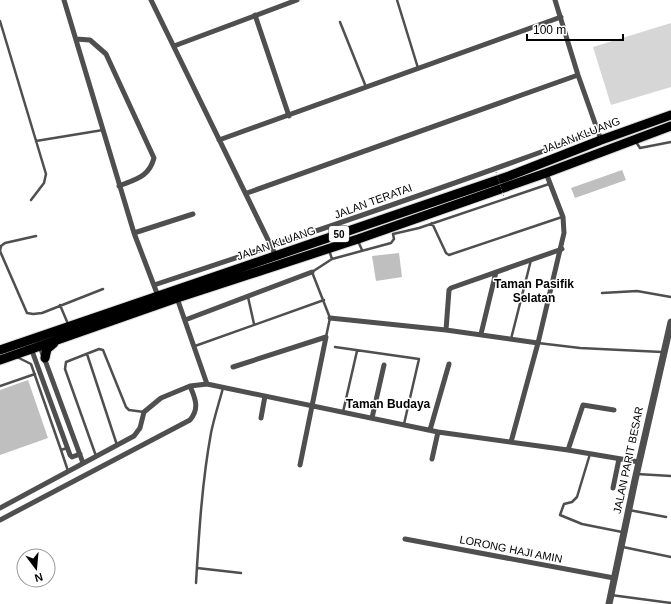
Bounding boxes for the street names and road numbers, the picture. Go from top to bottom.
street label: JALAN KLUANG [540,115,622,155]
street label: JALAN TERATAI [332,181,414,221]
street label: JALAN KLUANG [235,224,317,262]
road number: 50 [329,226,349,242]
street label: JALAN PARIT BESAR [611,405,645,515]
street label: LORONG HAJI AMIN [459,533,563,565]

